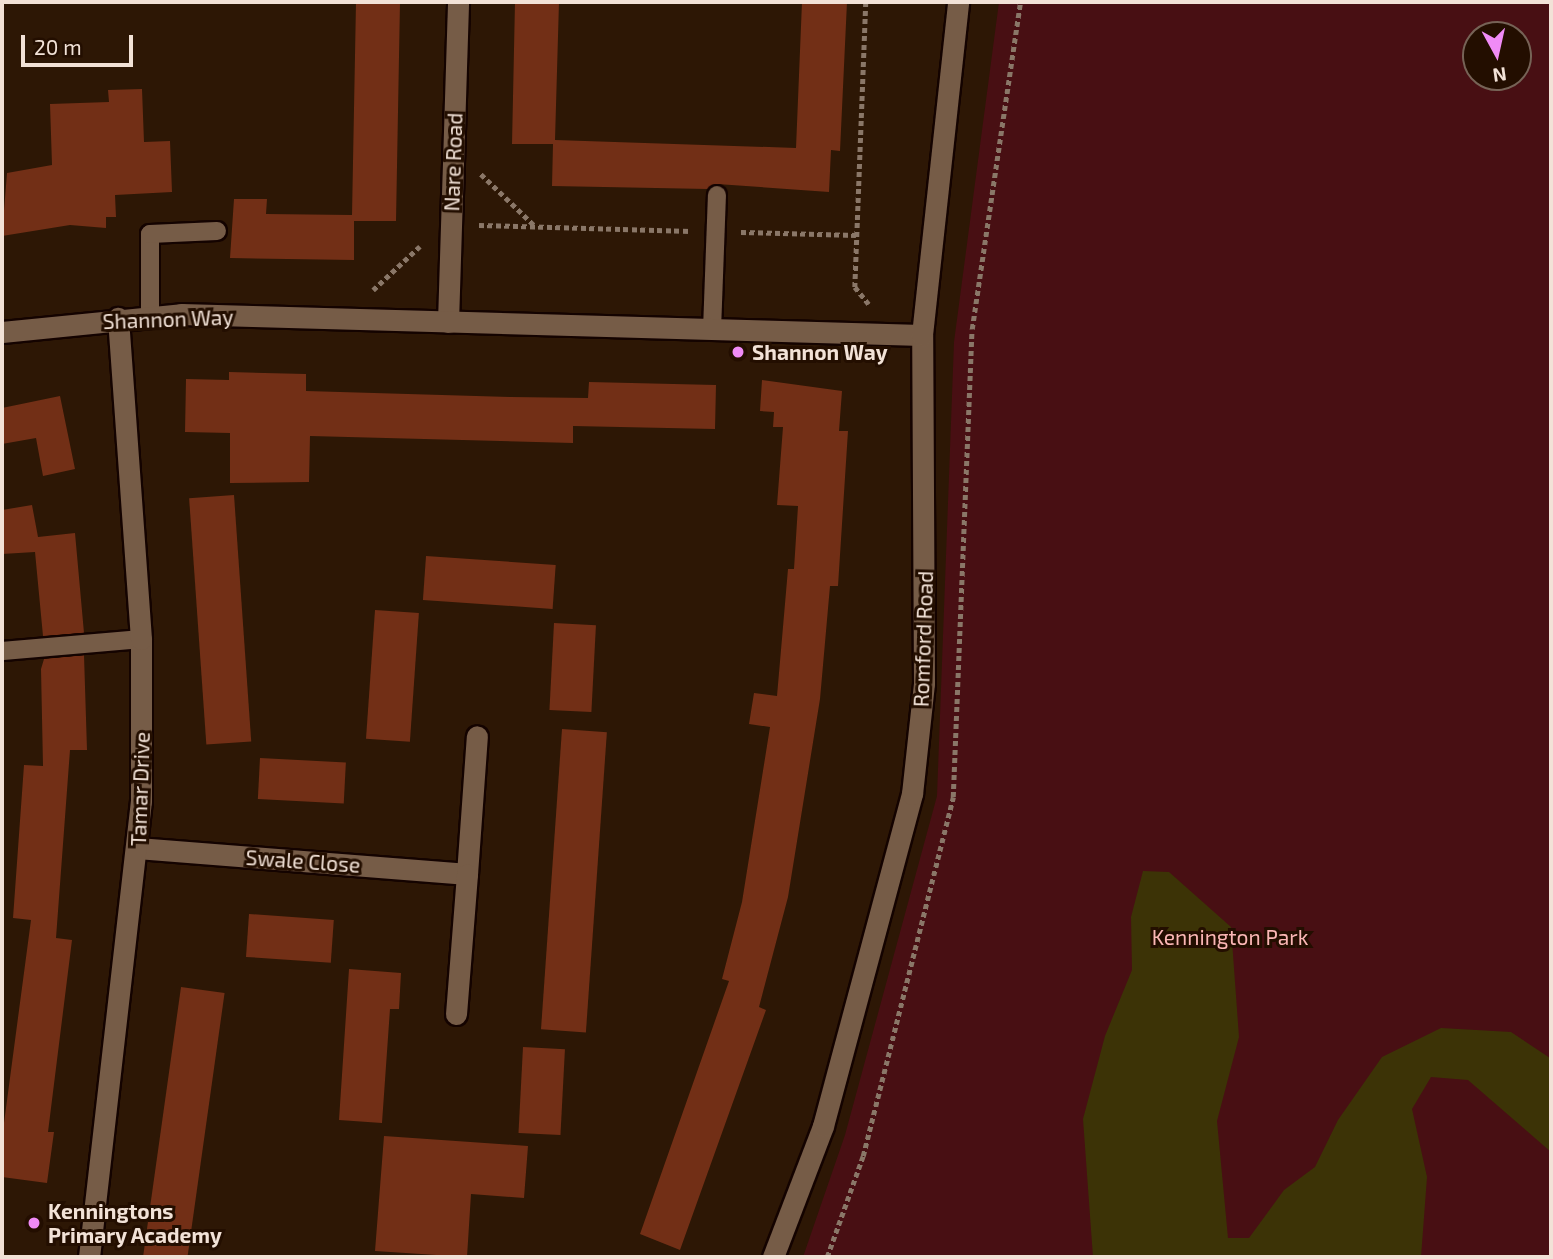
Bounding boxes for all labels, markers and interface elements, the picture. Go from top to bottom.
scale bar [24,21,136,65]
north arrow [1462,21,1532,91]
text: 20 m [34,34,82,59]
text: N [1491,63,1508,88]
street label: Nare Road [439,112,467,212]
street label: Shannon Way [102,304,234,334]
place label: Shannon Way [752,339,888,365]
marker: Shannon Way [730,344,746,360]
street label: Romford Road [908,570,938,708]
street label: Tamar Drive [125,731,155,847]
street label: Swale Close [245,844,361,878]
park label: Kennington Park [1152,924,1308,950]
place label: Kenningtons Primary Academy [48,1198,223,1248]
marker: Kenningtons Primary Academy [26,1215,42,1231]

